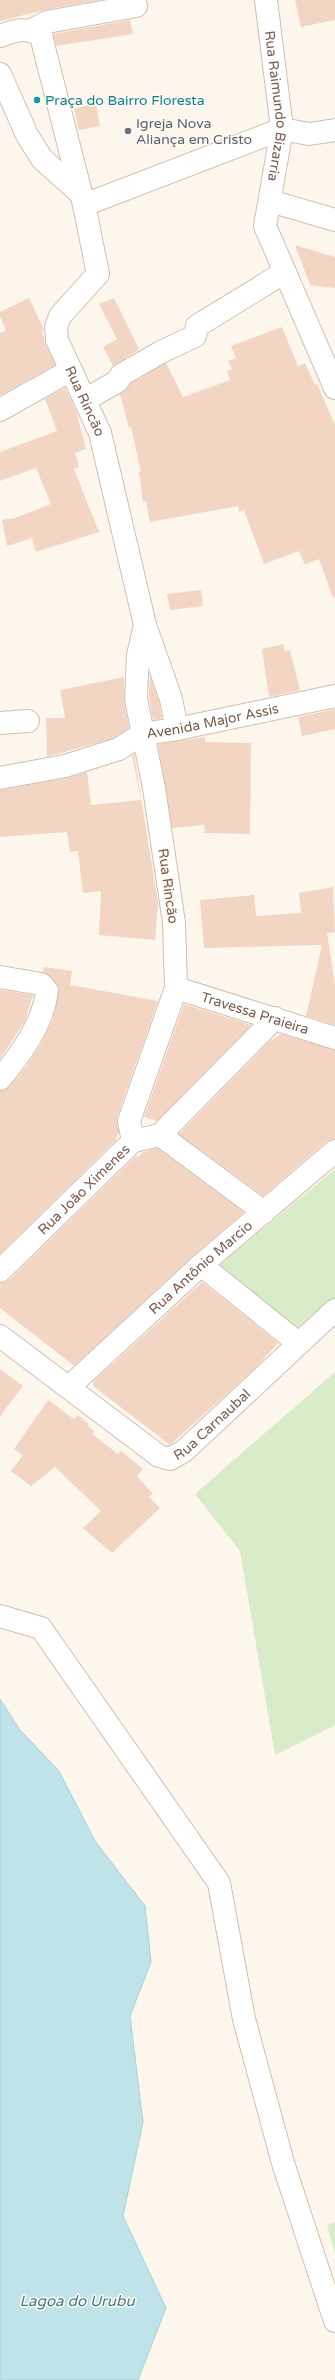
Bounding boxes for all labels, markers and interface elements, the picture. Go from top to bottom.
street label: Rua Raimundo Bizarria [261,30,290,183]
place label: Praça do Bairro Floresta [45,92,205,109]
marker: Praça do Bairro Floresta [32,95,42,105]
place label: Igreja Nova Aliança em Cristo [136,115,252,148]
marker: Igreja Nova Aliança em Cristo [123,126,133,136]
street label: Rua Rincão [62,363,109,439]
street label: Avenida Major Assis [145,699,280,742]
street label: Rua Rincão [154,847,182,925]
street label: Travessa Praieira [199,988,311,1038]
street label: Rua João Ximenes [34,1140,133,1238]
street label: Rua Antônio Marcio [145,1217,256,1317]
street label: Rua Carnaubal [170,1385,254,1464]
water label: Lagoa do Urubu [19,2292,135,2310]

